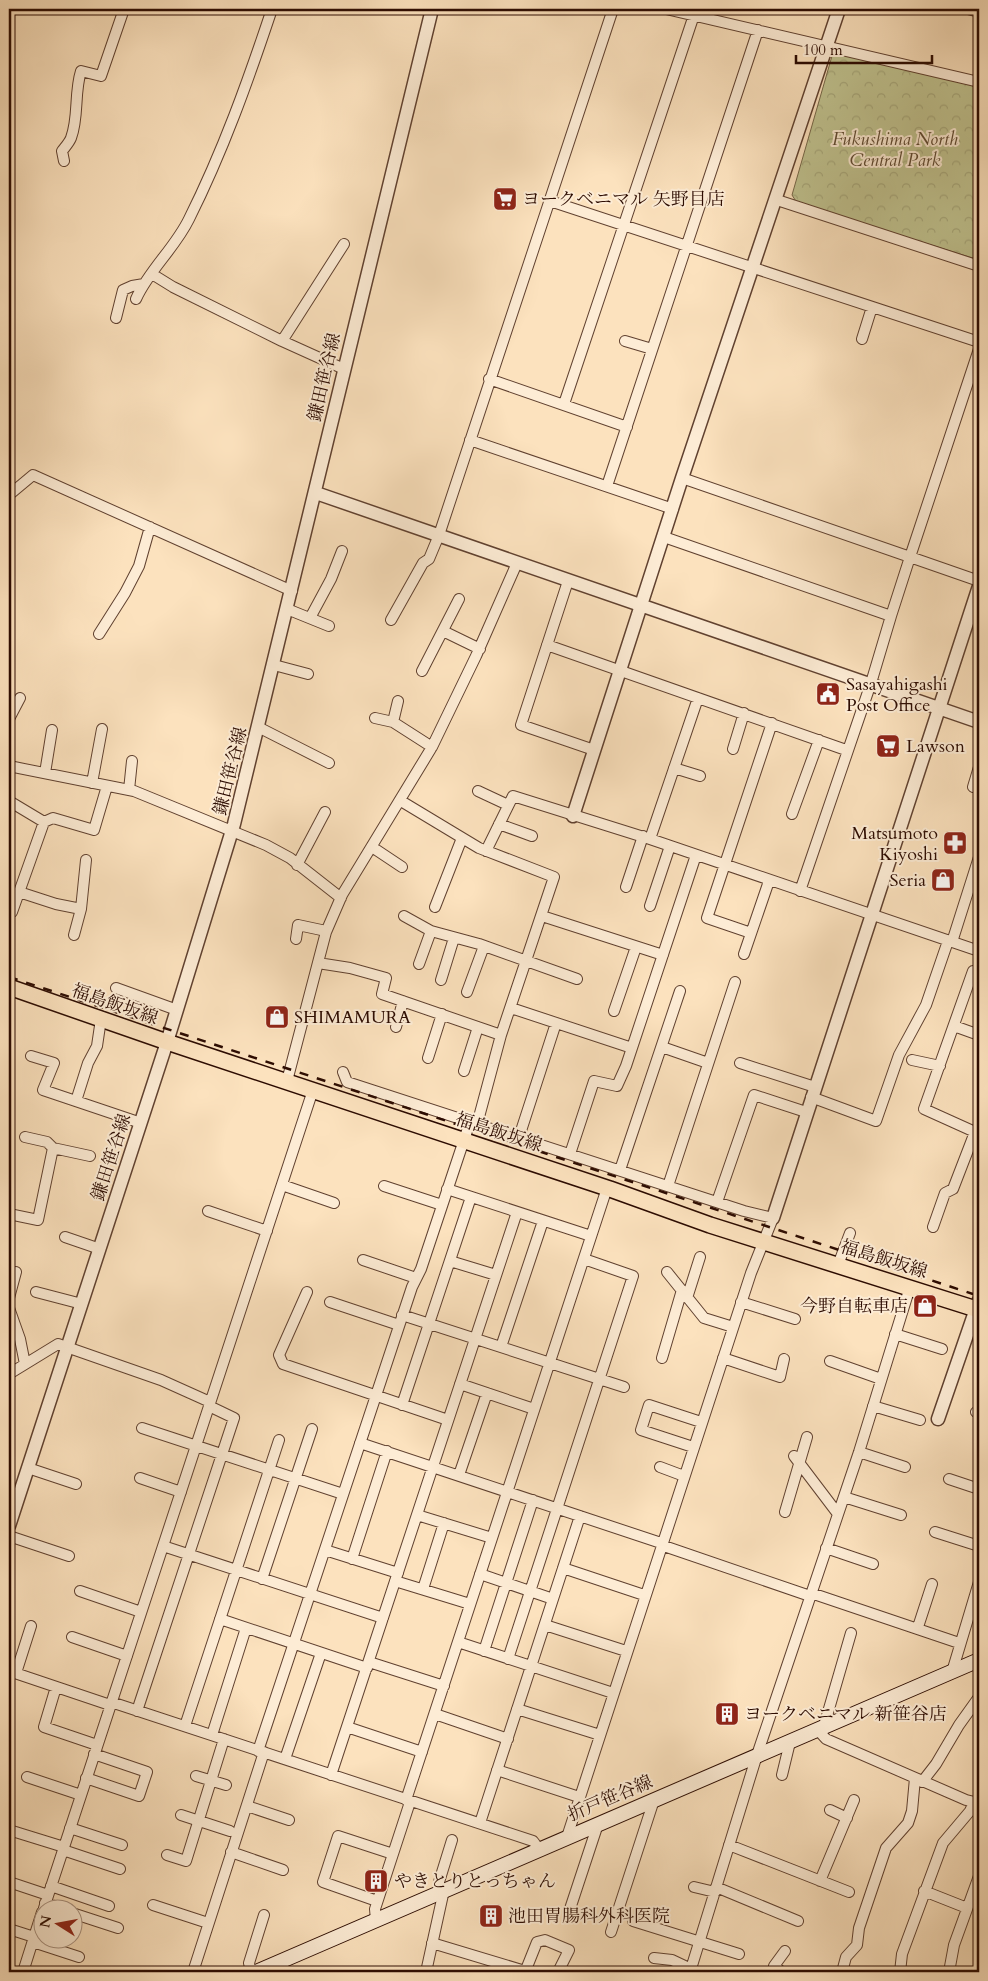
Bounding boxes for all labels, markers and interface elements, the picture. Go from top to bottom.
scale bar [796,32,932,64]
text: 100 m [803,40,843,60]
park label: Fukushima North Central Park [832,127,958,173]
supermarket icon: ヨークベニマル 矢野目店 [492,186,518,212]
place label: ヨークベニマル 矢野目店 [522,187,725,212]
street label: 鎌田笹谷線 [302,330,347,424]
place label: Sasayahigashi Post Office [846,672,948,718]
public building icon: Sasayahigashi Post Office [815,681,841,707]
street label: 鎌田笹谷線 [207,724,254,818]
supermarket icon: Lawson [875,733,901,759]
place label: Lawson [906,734,966,759]
place label: Matsumoto Kiyoshi [851,821,938,867]
pharmacy icon: Matsumoto Kiyoshi [942,830,968,856]
shop icon: Seria [930,867,956,893]
place label: Seria [889,868,926,893]
street label: 福島飯坂線 [68,978,161,1031]
shop icon: SHIMAMURA [264,1004,290,1030]
place label: SHIMAMURA [294,1005,411,1030]
street label: 福島飯坂線 [452,1107,546,1158]
street label: 鎌田笹谷線 [86,1110,137,1204]
street label: 福島飯坂線 [837,1234,931,1285]
shop icon: 今野自転車店 [912,1293,938,1319]
place label: 今野自転車店 [800,1294,908,1319]
building icon: ヨークベニマル 新笹谷店 [714,1701,740,1727]
place label: ヨークベニマル 新笹谷店 [744,1702,947,1727]
street label: 折戸笹谷線 [564,1769,657,1828]
building icon: やきとりとっちゃん [363,1868,389,1894]
place label: やきとりとっちゃん [394,1869,556,1894]
north arrow [32,1898,82,1948]
building icon: 池田胃腸科外科医院 [478,1903,504,1929]
place label: 池田胃腸科外科医院 [508,1904,670,1929]
text: N [35,1914,56,1929]

